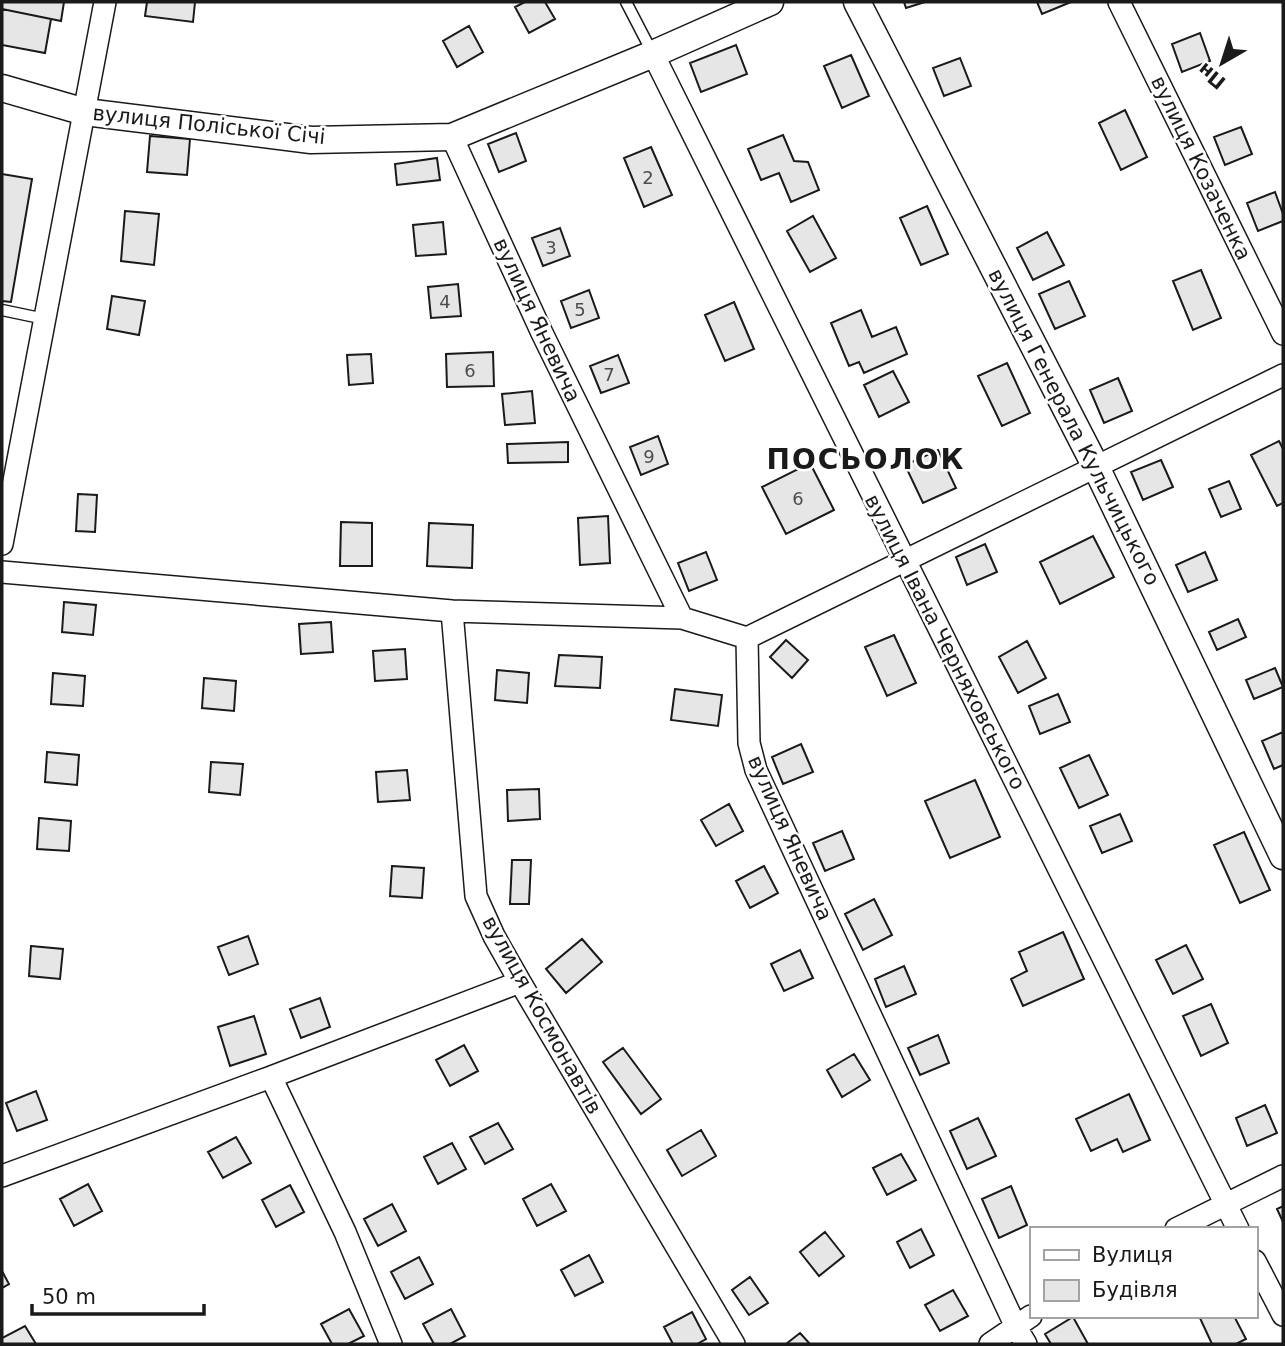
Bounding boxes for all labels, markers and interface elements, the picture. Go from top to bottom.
north arrow [1187,28,1257,98]
text: Пн [1193,59,1230,94]
street label: вулиця Козаченка [1146,72,1256,264]
street label: вулиця Поліської Січі [91,101,327,149]
house number: 2 [642,167,654,188]
street label: вулиця Яневича [489,234,585,406]
house number: 3 [545,237,557,258]
street label: вулиця Генерала Кульчицького [983,265,1165,589]
house number: 4 [439,291,451,312]
house number: 5 [574,299,586,320]
house number: 6 [464,360,476,381]
house number: 7 [603,364,615,385]
district label: ПОСЬОЛОК [767,443,965,476]
house number: 9 [643,446,655,467]
house number: 6 [792,488,804,509]
street label: вулиця Івана Черняховського [860,490,1030,794]
street label: вулиця Яневича [743,752,837,924]
street label: вулиця Космонавтів [477,912,607,1118]
legend [1030,1227,1257,1318]
text: Вулиця [1092,1243,1173,1267]
scale bar [32,1272,203,1316]
text: Будівля [1092,1278,1178,1302]
text: 50 m [42,1285,96,1309]

